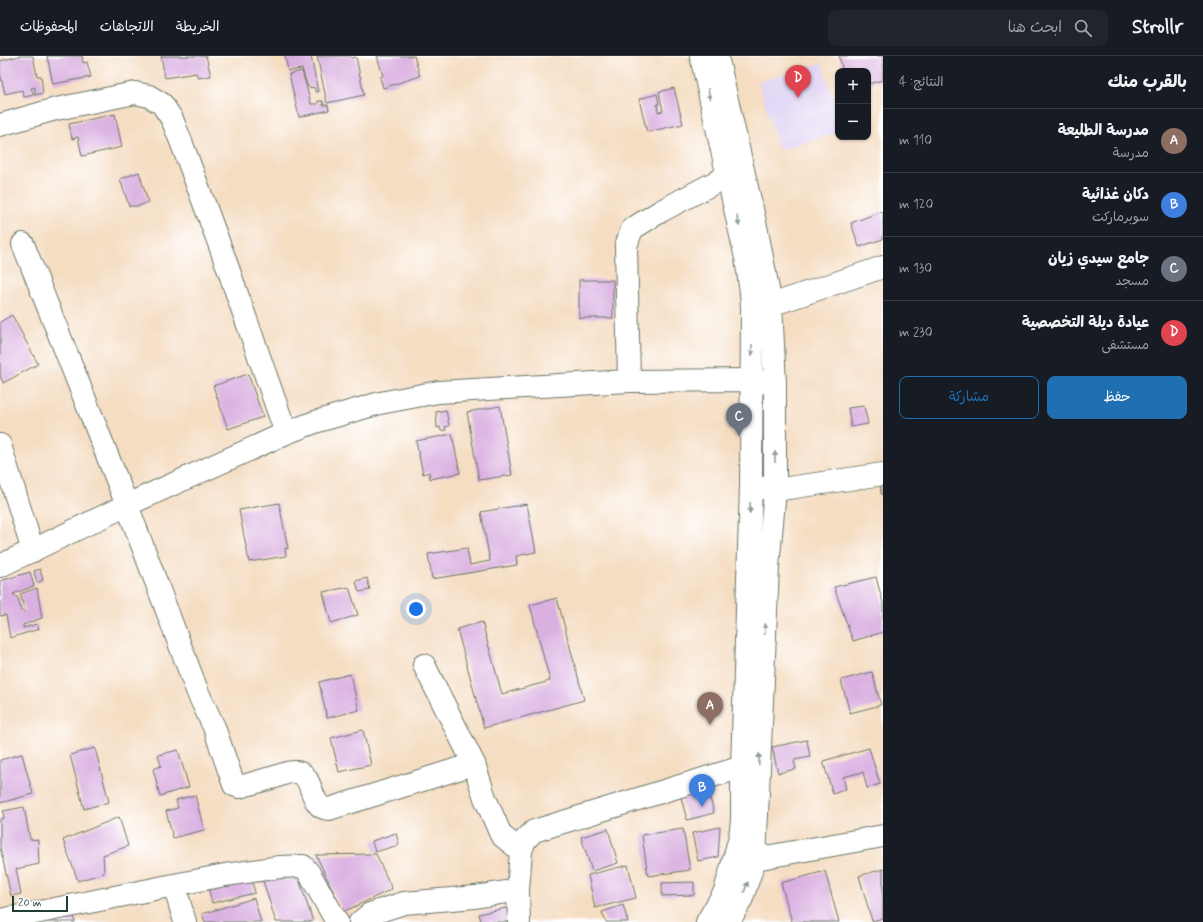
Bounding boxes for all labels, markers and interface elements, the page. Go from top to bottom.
search box [828,10,1108,46]
text: Strollr [1132,15,1183,40]
icon: search [1072,17,1094,39]
text: المحفوظات [20,18,78,36]
text: الاتجاهات [100,18,154,36]
text: الخريطة [176,18,219,36]
text: ابحث هنا [1008,18,1062,38]
pin: D [785,65,811,98]
map controls [835,68,871,140]
button: + [835,68,871,104]
text: بالقرب منك [1108,71,1187,93]
text: النتائج: 4 [899,74,944,91]
one-way arrow [707,88,713,100]
button: − [835,104,871,140]
text: مدرسة الطليعة [1058,121,1149,141]
text: 110 m [899,132,932,149]
text: A [1170,132,1178,149]
text: مدرسة [1113,145,1149,162]
text: دكان غذائية [1082,185,1149,205]
text: 120 m [899,196,933,213]
text: B [1170,196,1178,213]
text: سوبرماركت [1092,209,1149,226]
one-way arrow [735,215,741,227]
text: جامع سيدي زيان [1048,249,1149,269]
text: 130 m [899,260,932,277]
text: C [1169,260,1179,277]
text: مسجد [1116,273,1149,290]
text: عيادة ديلة التخصصية [1022,313,1149,333]
text: 230 m [899,324,933,341]
text: D [1170,324,1178,341]
text: مستشفى [1101,337,1149,354]
one-way arrow [748,344,755,356]
button: مشاركة [899,376,1039,419]
button: حفظ [1047,376,1187,419]
pin: C [726,403,752,436]
one-way arrow [772,450,778,463]
one-way arrow [747,502,754,514]
your location [406,599,426,619]
one-way arrow [761,623,768,635]
pin: A [697,692,723,725]
one-way arrow [756,753,763,765]
pin: B [689,774,715,807]
one-way arrow [744,881,750,893]
scale bar [12,894,68,913]
text: 20 m [18,896,41,910]

